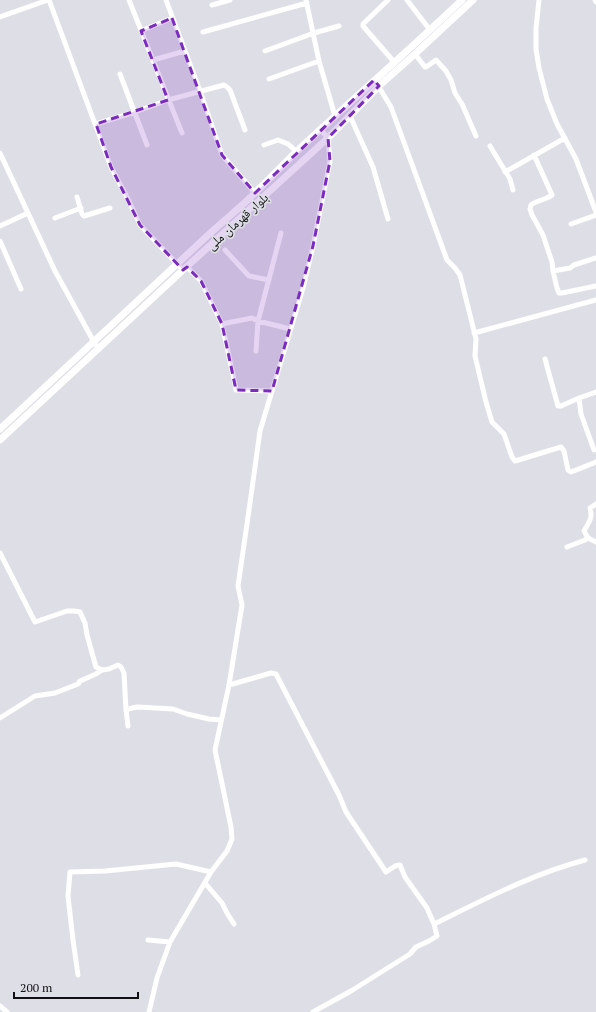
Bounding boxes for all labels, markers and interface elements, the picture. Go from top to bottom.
street label: بلوار قهرمان ملی [202,188,272,254]
scale bar [14,974,138,1000]
text: 200 m [20,980,53,995]

